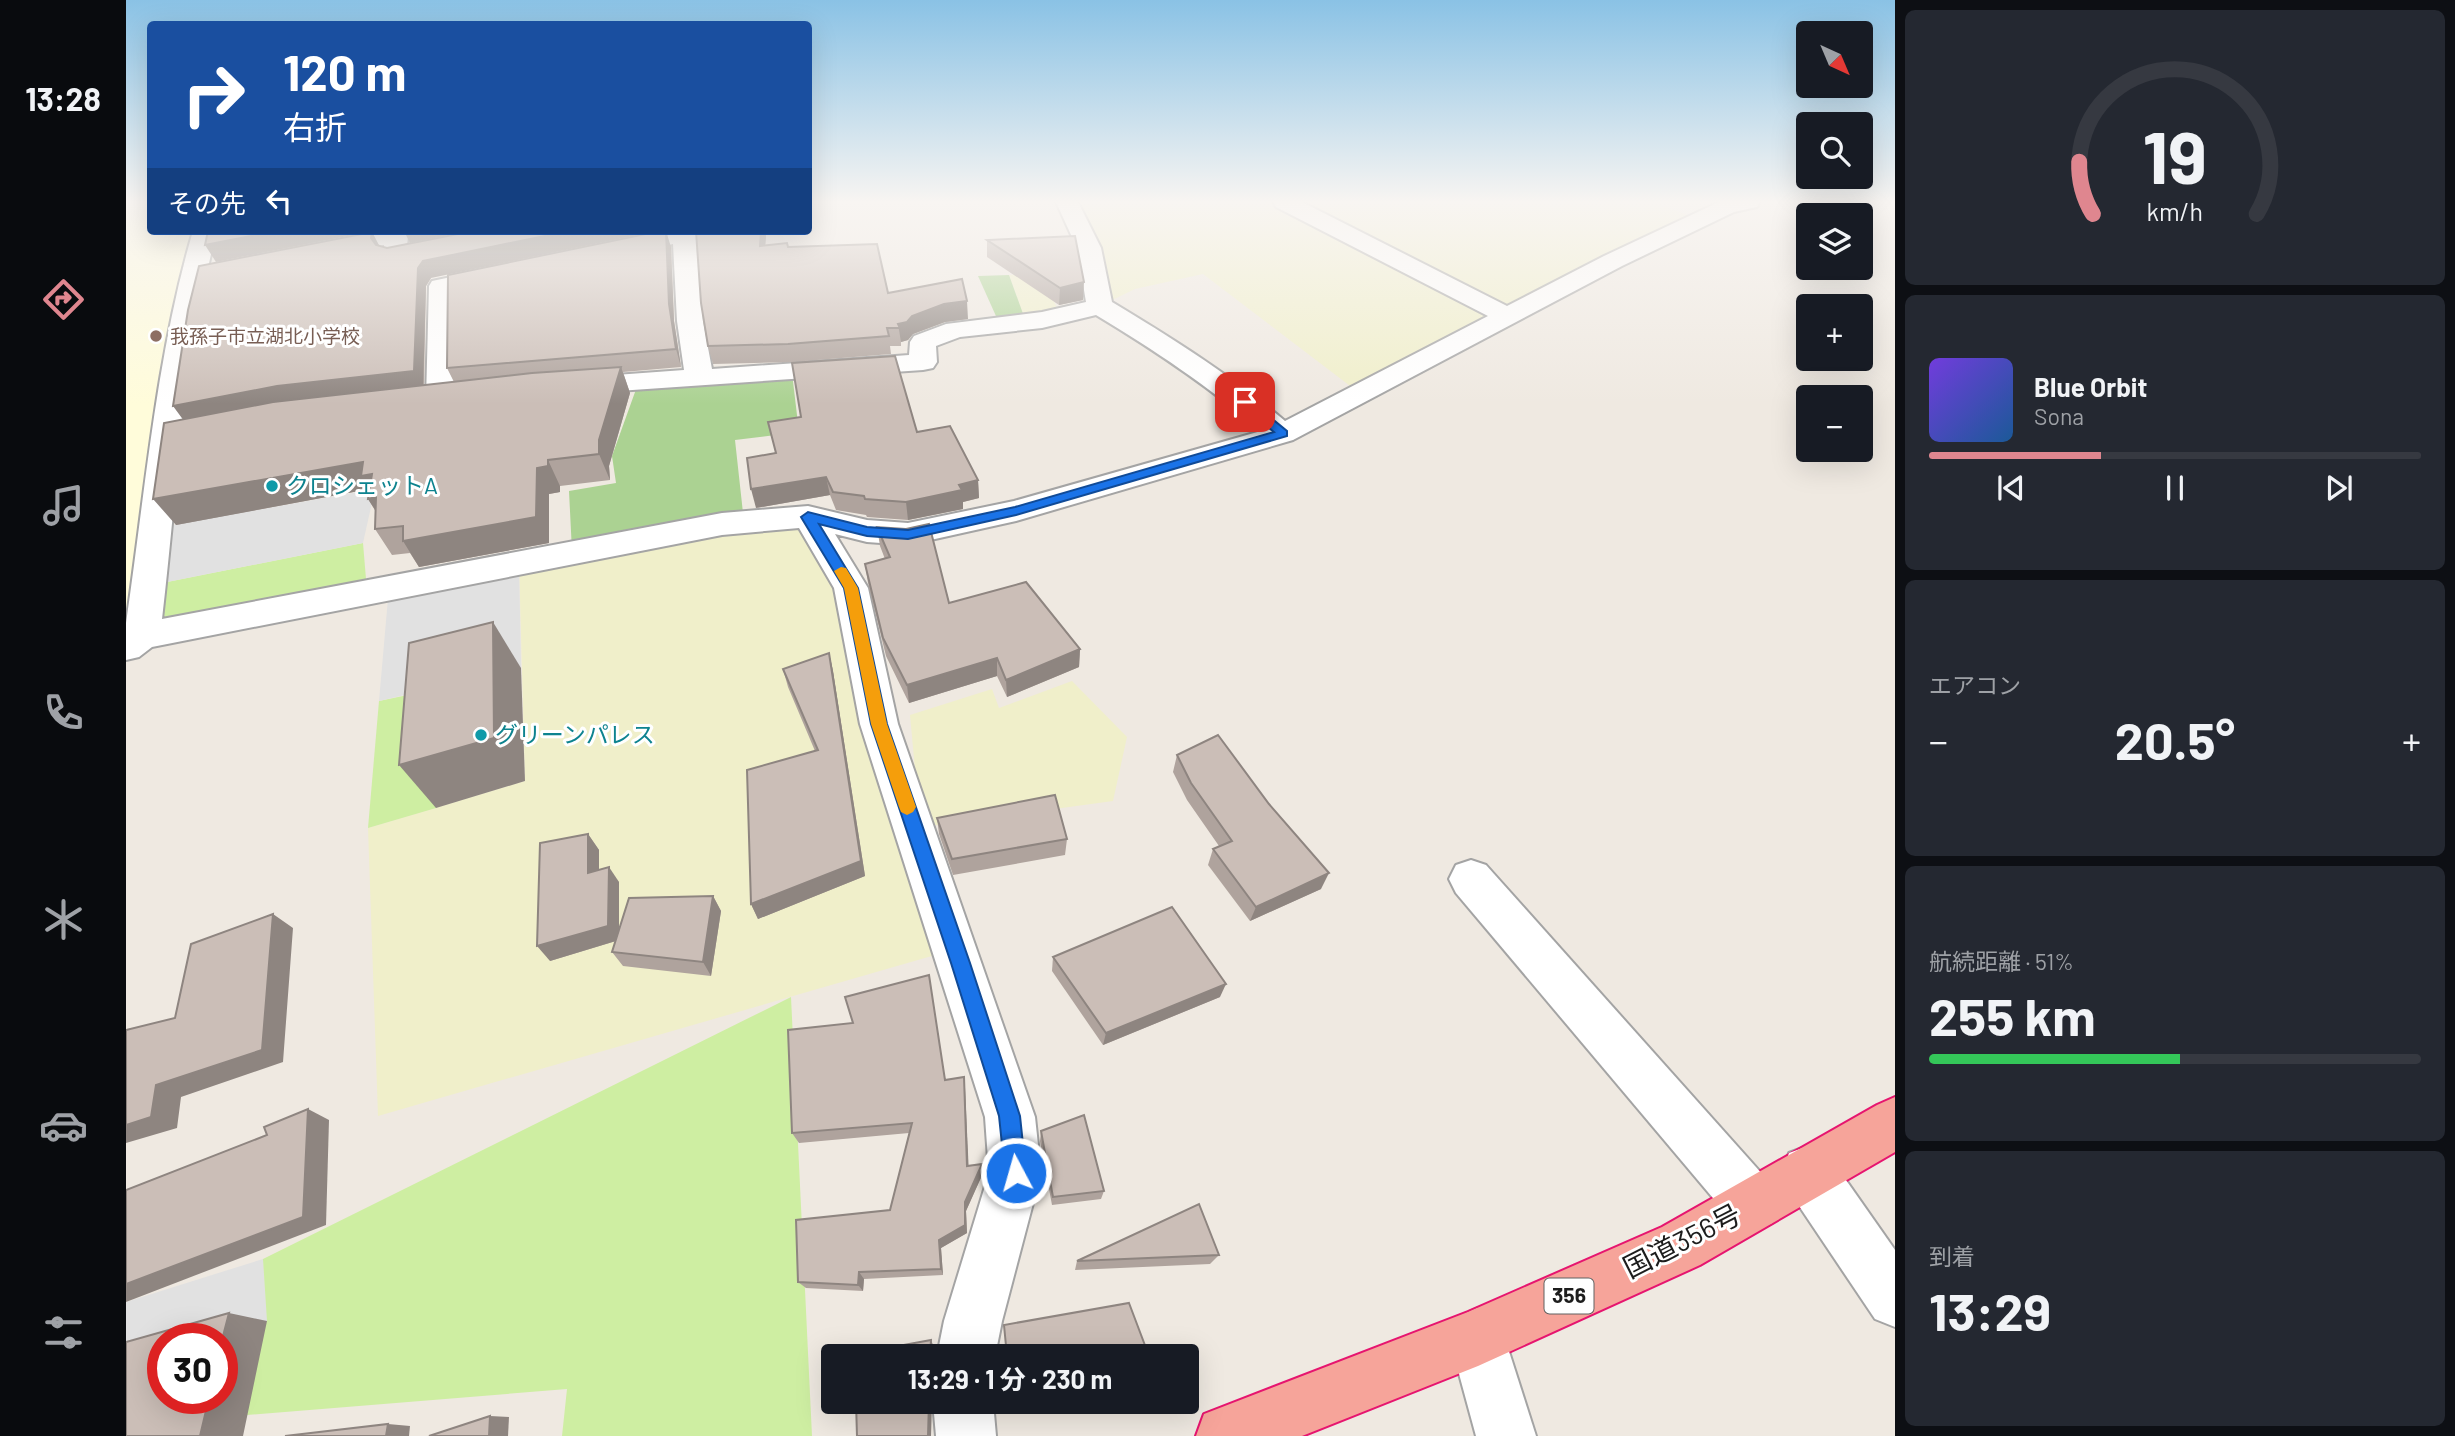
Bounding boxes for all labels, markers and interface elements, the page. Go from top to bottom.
north arrow [1796,21,1872,98]
map controls [1796,21,1873,462]
text: 120 m [283,42,406,101]
icon: right [168,49,259,140]
text: 13:28 [25,79,101,117]
text: 右折 [283,107,347,145]
text: 19 [2143,111,2207,199]
button: search [1796,112,1873,189]
icon: left [260,182,298,220]
text: その先 [168,187,246,218]
text: km/h [2147,195,2203,225]
button: layers [1796,203,1873,280]
icon: directions [39,275,88,324]
button: + [1796,294,1873,371]
place label: 我孫子市立湖北小学校 [170,324,360,347]
marker: 我孫子市立湖北小学校 [148,328,164,344]
text: Blue Orbit [2034,371,2147,402]
pin [1215,372,1275,432]
icon: arrive [1226,383,1264,421]
button: − [1796,385,1873,462]
text: Sona [2034,402,2084,430]
icon: previous [1992,469,2030,507]
icon: pause [2156,469,2194,507]
icon: next [2320,469,2358,507]
place label: クロシェットA [286,471,438,499]
marker: クロシェットA [264,478,280,494]
icon: music [39,481,88,530]
text: エアコン [1929,671,2021,699]
icon: phone [39,688,88,737]
text: 20.5° [2115,708,2235,770]
text: − [1929,717,1948,763]
text: + [2402,717,2421,763]
place label: グリーンパレス [495,720,655,748]
marker: グリーンパレス [473,727,489,743]
icon: climate [39,895,88,944]
text: 航続距離 · 51% [1929,947,2074,975]
text: 255 km [1929,984,2096,1046]
icon: car [39,1101,88,1150]
position arrow [979,1136,1053,1210]
street label: 国道356号 [1617,1196,1746,1284]
text: 到着 [1929,1242,1975,1270]
road number: 356 [1544,1278,1594,1314]
text: 13:29 [1929,1279,2051,1341]
icon: filters [39,1308,88,1357]
speed limit sign: 30 [147,1323,238,1414]
text: 13:29 · 1 分 · 230 m [908,1363,1112,1394]

